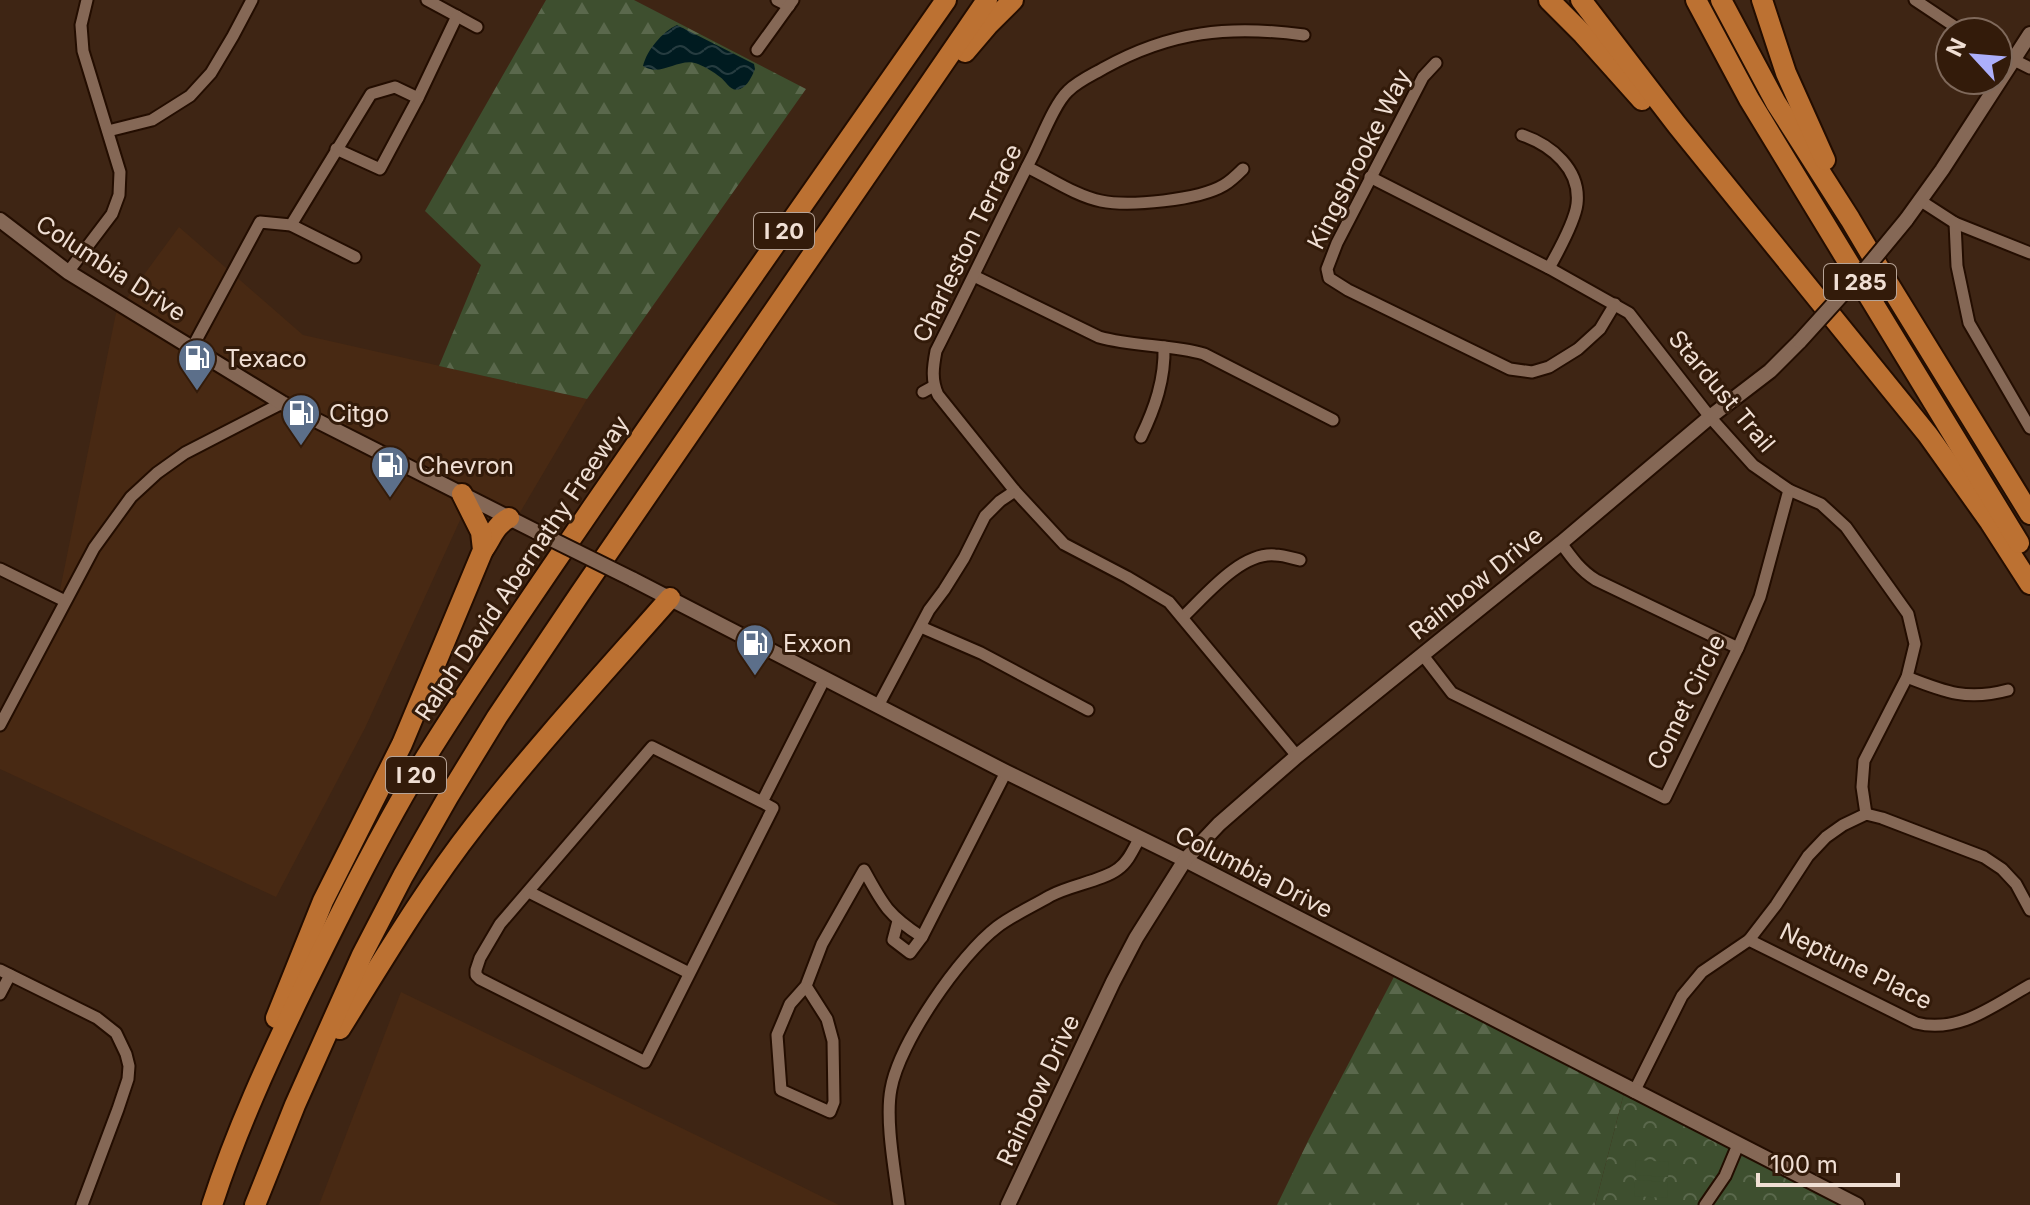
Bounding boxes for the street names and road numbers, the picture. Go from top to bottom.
street label: Kingsbrooke Way [1301,64,1417,254]
street label: Charleston Terrace [906,139,1028,347]
street label: Columbia Drive [30,209,192,327]
road number: I 20 [754,213,814,249]
road number: I 285 [1824,264,1896,300]
street label: Stardust Trail [1663,324,1781,458]
street label: Ralph David Abernathy Freeway [409,410,635,726]
street label: Rainbow Drive [1403,520,1549,646]
street label: Comet Circle [1641,630,1731,774]
road number: I 20 [386,757,446,793]
street label: Columbia Drive [1170,820,1338,924]
street label: Neptune Place [1775,917,1937,1015]
street label: Rainbow Drive [990,1010,1086,1170]

